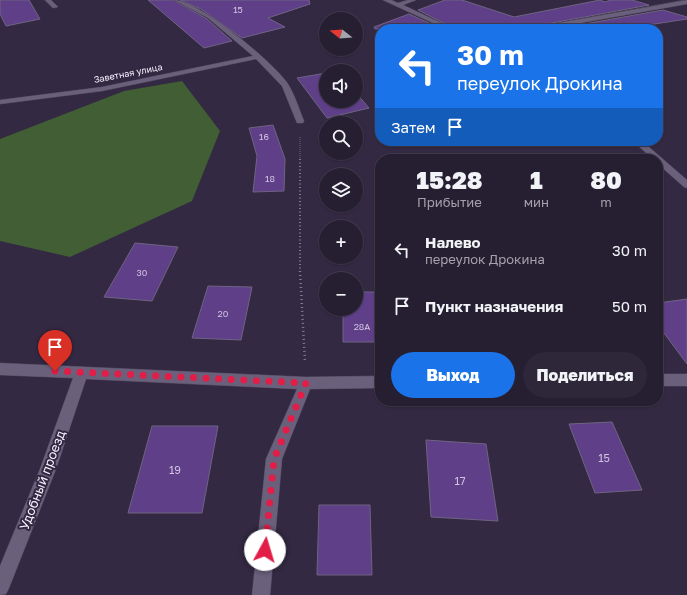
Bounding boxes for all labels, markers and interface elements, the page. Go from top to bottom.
house number: 15 [233,4,243,15]
north arrow [319,12,363,56]
map controls [319,12,363,316]
text: 30 m [457,38,524,71]
icon: left [391,40,443,92]
street label: Заветная улица [93,61,163,85]
button: sound [319,64,363,108]
text: переулок Дрокина [457,72,623,94]
button: search [319,116,363,160]
icon: arrive [444,116,466,138]
text: Затем [391,118,436,136]
house number: 16 [259,131,269,142]
text: 15:28 [416,165,483,194]
text: 1 [530,165,543,194]
text: 80 [590,165,622,194]
button: layers [319,168,363,212]
house number: 18 [265,173,275,184]
text: Прибытие [417,194,482,210]
text: мин [524,194,549,210]
text: m [600,194,612,210]
button: + [319,220,363,264]
text: Налево [425,233,481,251]
icon: left [391,239,413,261]
text: 30 m [612,241,647,259]
text: переулок Дрокина [425,251,545,267]
house number: 30 [137,267,148,278]
button: − [319,272,363,316]
icon: arrive [391,295,413,317]
text: Пункт назначения [425,297,563,315]
text: 50 m [612,297,647,315]
house number: 20 [218,308,229,319]
house number: 28А [354,321,370,332]
pin [38,330,72,371]
icon: arrive [44,336,66,358]
button: Выход [391,352,515,398]
button: Поделиться [523,352,647,398]
street label: Удобный проезд [16,428,68,532]
house number: 15 [598,451,610,464]
house number: 19 [169,463,181,476]
house number: 17 [454,474,466,487]
position arrow [244,529,286,571]

